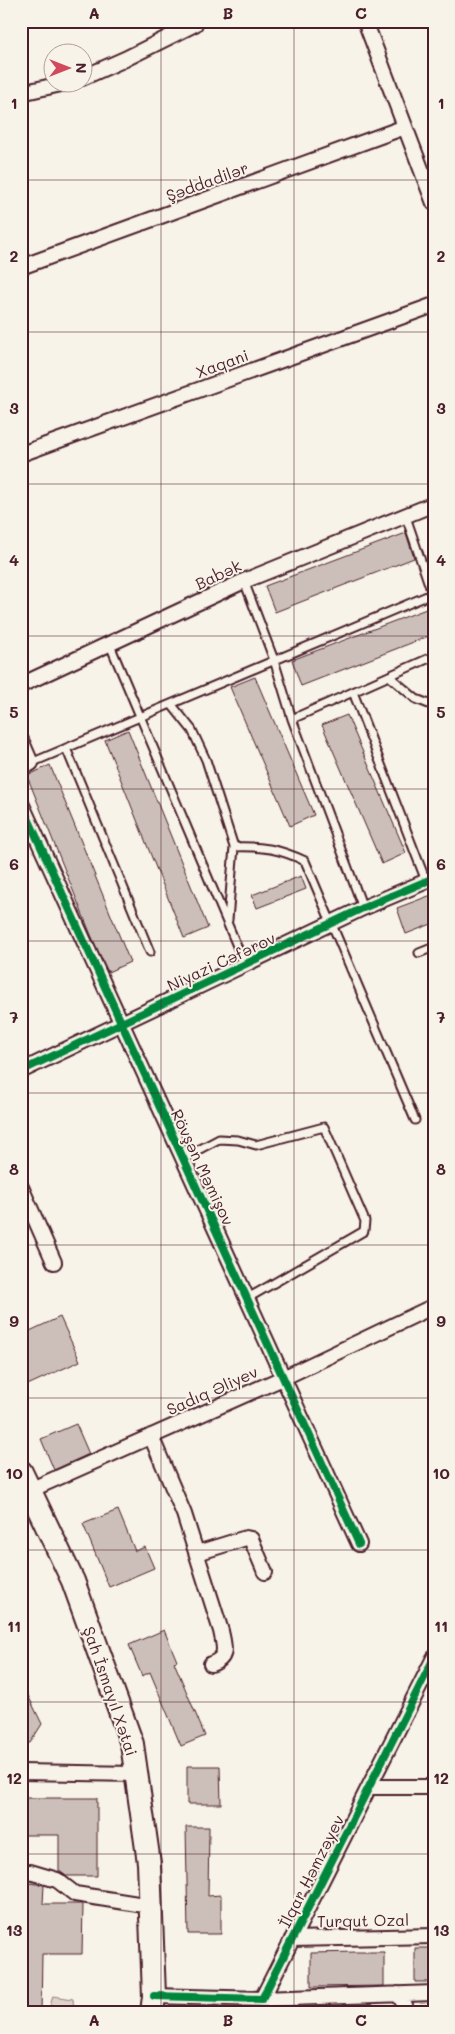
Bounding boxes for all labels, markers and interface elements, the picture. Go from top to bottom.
text: A [88,2,100,23]
text: B [223,2,233,23]
text: C [355,2,367,23]
north arrow [42,42,92,92]
text: N [72,63,91,73]
text: 1 [10,92,18,113]
text: 1 [437,92,445,113]
street label: Şəddadilər [163,156,251,206]
text: 2 [10,245,19,266]
text: 2 [437,245,446,266]
street label: Xaqani [193,344,251,382]
text: 3 [9,397,19,418]
text: 3 [436,397,446,418]
text: 4 [9,549,19,570]
text: 4 [436,549,446,570]
street label: Babək [192,554,244,594]
text: 5 [9,701,19,722]
text: 5 [436,701,446,722]
text: 6 [9,853,19,874]
text: 6 [436,853,446,874]
street label: Niyazi Cəfərov [163,927,279,995]
text: 7 [10,1006,19,1027]
text: 7 [437,1006,446,1027]
street label: Rövşən Məmişov [167,1106,239,1228]
text: 8 [9,1158,19,1179]
text: 8 [436,1158,446,1179]
text: 9 [9,1310,19,1331]
text: 9 [436,1310,446,1331]
street label: Sadıq Əliyev [163,1361,261,1419]
text: 10 [5,1462,23,1483]
text: 10 [432,1462,450,1483]
text: 11 [7,1615,21,1636]
text: 11 [434,1615,448,1636]
street label: Şah İsmayıl Xətai [79,1623,143,1759]
text: 12 [6,1767,22,1788]
text: 12 [433,1767,449,1788]
street label: İlqar Həmzəyev [274,1811,348,1931]
street label: Turqut Ozal [317,1909,409,1931]
text: 13 [6,1919,23,1940]
text: 13 [433,1919,450,1940]
text: A [88,2009,100,2030]
text: B [223,2009,233,2030]
text: C [355,2009,367,2030]

